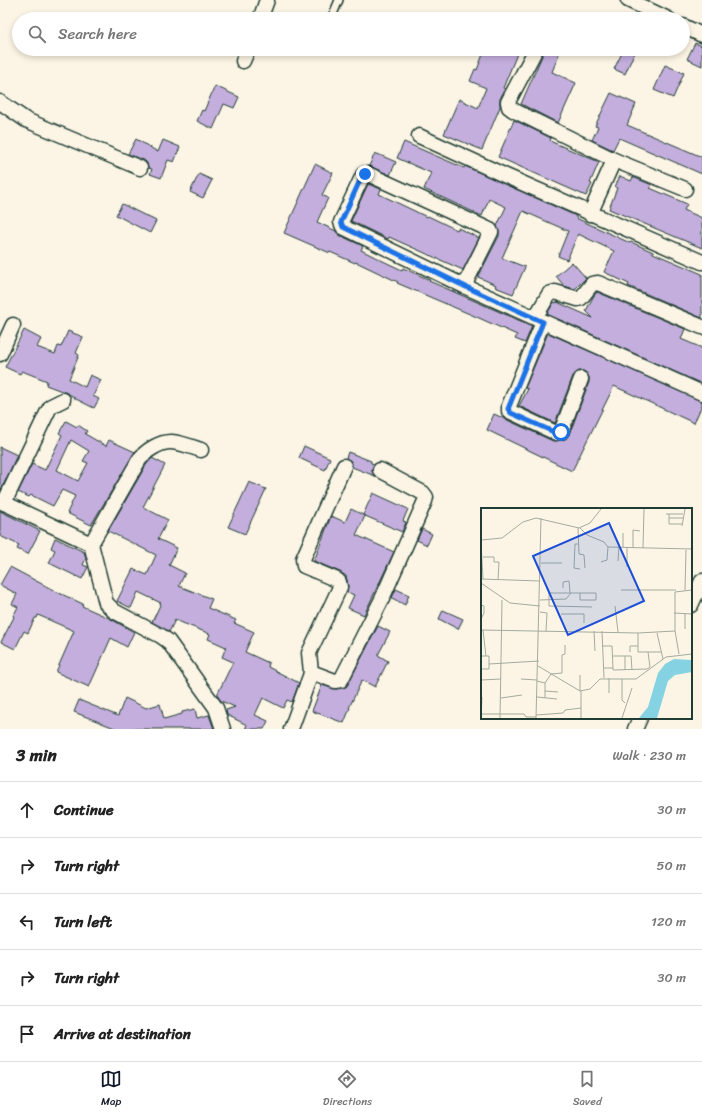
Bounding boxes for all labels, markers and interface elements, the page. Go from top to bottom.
search box [12,12,690,56]
text: Search here [58,21,137,47]
icon: search [26,23,48,45]
route end [356,165,374,183]
route start [552,423,570,441]
inset map [481,508,692,719]
text: 3 min [16,740,57,770]
text: Walk · 230 m [612,744,686,767]
text: Continue [54,797,114,823]
text: 30 m [657,798,686,821]
icon: ahead [16,799,38,821]
text: Turn right [54,853,119,879]
text: 50 m [656,854,686,877]
icon: right [16,855,38,877]
text: Turn left [54,909,112,935]
text: 120 m [651,910,686,933]
icon: left [16,911,38,933]
text: Turn right [54,965,119,991]
text: 30 m [657,966,686,989]
icon: right [16,967,38,989]
text: Arrive at destination [54,1021,191,1047]
icon: arrive [16,1023,38,1045]
tab: Map [100,1068,122,1111]
tab: Directions [323,1068,372,1111]
tab: Saved [573,1068,602,1111]

